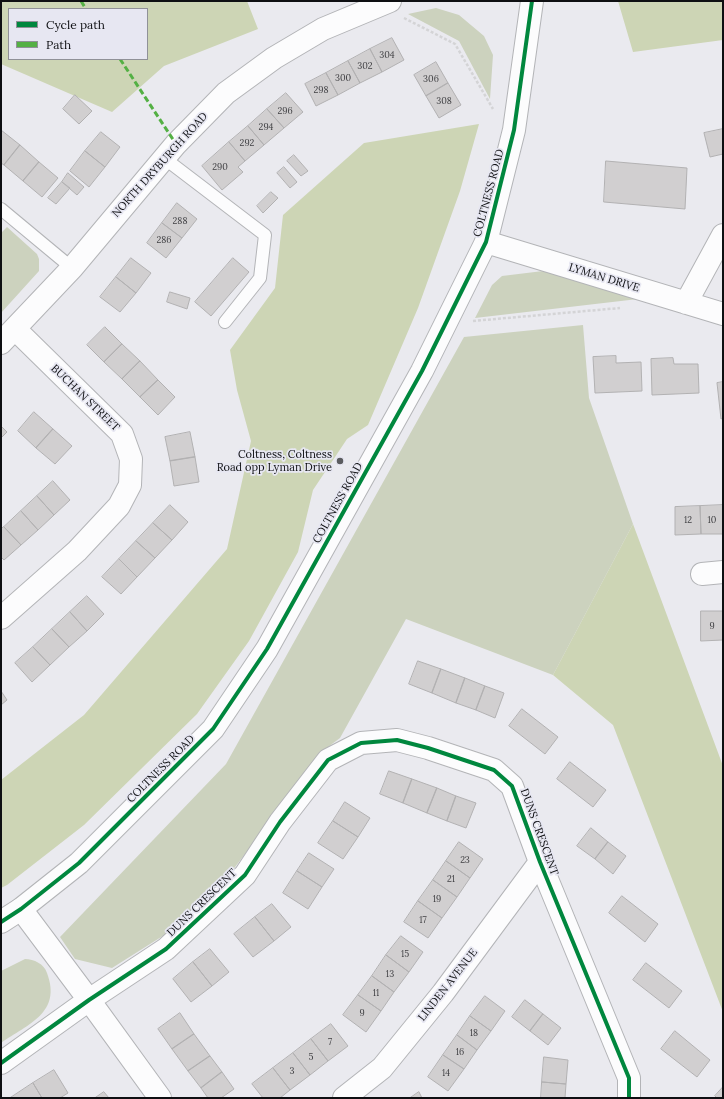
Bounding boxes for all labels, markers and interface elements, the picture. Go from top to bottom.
legend [8,8,148,60]
text: Cycle path [46,17,105,32]
text: Path [46,37,71,52]
house number: 304 [379,50,395,60]
house number: 302 [357,61,373,71]
house number: 300 [335,73,351,83]
house number: 306 [423,74,439,84]
house number: 298 [313,85,329,95]
house number: 308 [436,96,452,106]
house number: 296 [277,106,293,116]
street label: NORTH DRYBURGH ROAD [109,110,211,220]
house number: 294 [259,122,273,132]
house number: 292 [240,138,254,148]
street label: COLTNESS ROAD [471,148,507,238]
house number: 290 [212,162,228,172]
house number: 288 [173,216,187,226]
house number: 286 [156,235,172,245]
street label: LYMAN DRIVE [567,261,641,295]
street label: BUCHAN STREET [48,362,122,434]
place label: Coltness, Coltness Road opp Lyman Drive [217,448,332,474]
marker: Coltness, Coltness Road opp Lyman Drive [335,456,345,466]
street label: COLTNESS ROAD [310,460,366,546]
house number: 12 [684,515,692,525]
house number: 10 [708,515,716,525]
house number: 9 [709,621,715,631]
street label: COLTNESS ROAD [124,732,198,806]
street label: DUNS CRESCENT [517,787,561,877]
house number: 23 [460,855,470,865]
street label: DUNS CRESCENT [164,866,240,940]
house number: 21 [447,874,455,884]
house number: 19 [433,894,441,904]
house number: 17 [419,915,427,925]
street label: LINDEN AVENUE [416,946,480,1024]
house number: 15 [401,949,409,959]
house number: 13 [386,969,394,979]
house number: 11 [373,988,379,998]
house number: 9 [359,1008,365,1018]
house number: 18 [470,1028,478,1038]
house number: 7 [328,1037,332,1047]
house number: 16 [456,1047,464,1057]
house number: 5 [309,1052,313,1062]
house number: 3 [289,1066,295,1076]
house number: 14 [442,1068,450,1078]

